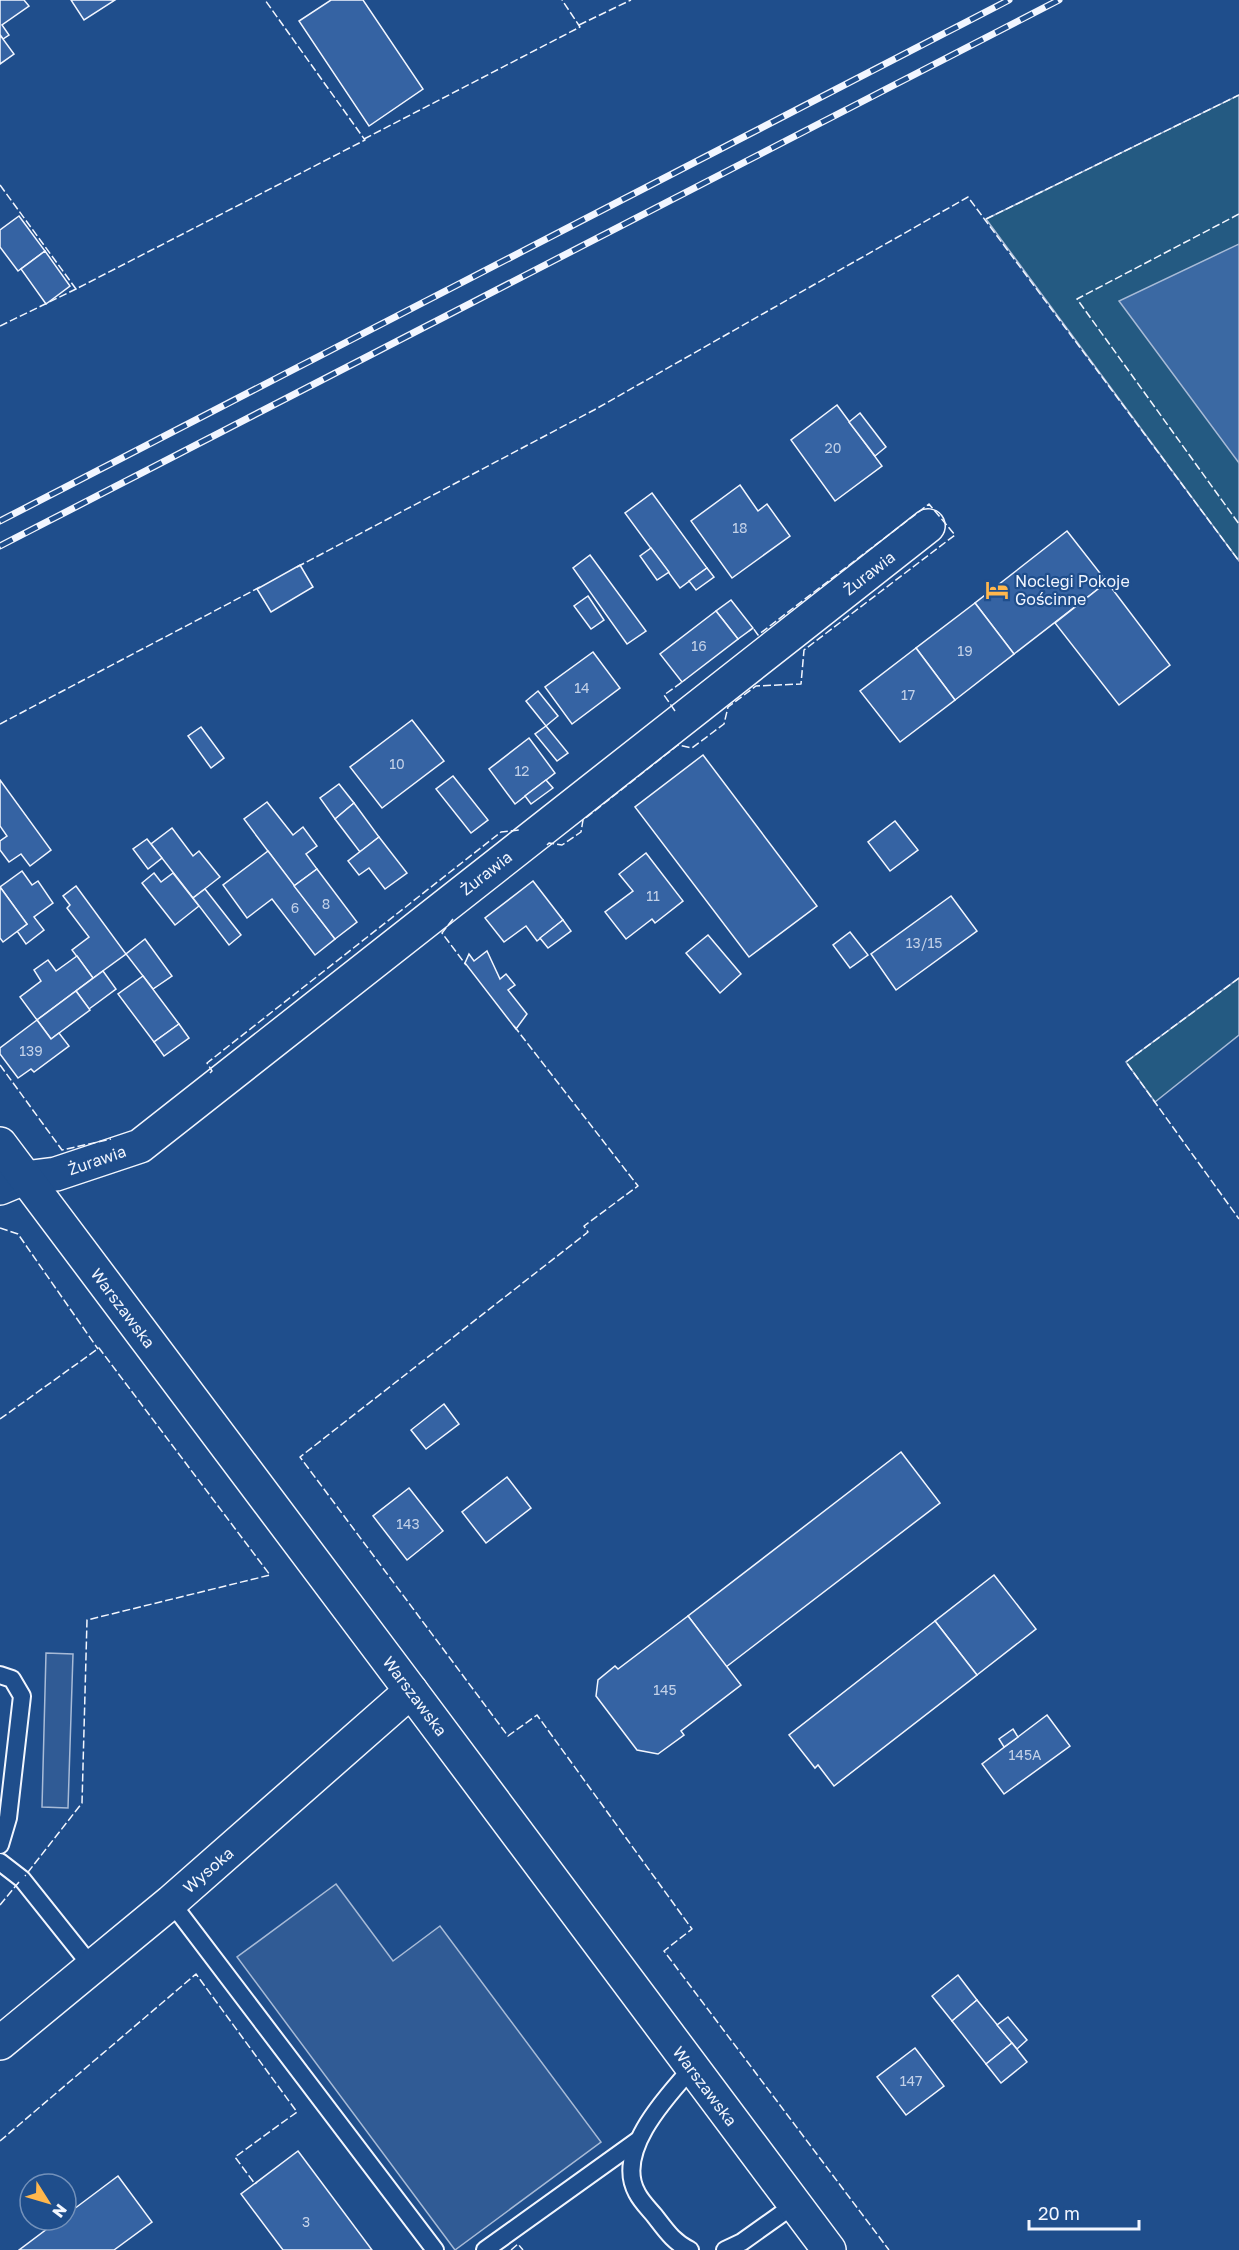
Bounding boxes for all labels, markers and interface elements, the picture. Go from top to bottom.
house number: 20 [825,439,841,456]
house number: 18 [732,519,748,536]
street label: Żurawia [839,547,899,599]
place label: Noclegi Pokoje Gościnne [1015,571,1130,609]
hotel icon: Noclegi Pokoje Gościnne [984,577,1010,603]
house number: 16 [691,637,707,654]
house number: 19 [957,642,973,659]
house number: 14 [574,679,590,696]
house number: 17 [901,686,915,703]
house number: 10 [389,755,405,772]
house number: 12 [515,762,529,779]
street label: Żurawia [456,847,516,899]
house number: 11 [646,887,660,904]
house number: 8 [322,895,330,912]
house number: 6 [291,899,299,916]
house number: 13/15 [906,934,942,951]
house number: 139 [19,1042,43,1059]
street label: Żurawia [65,1141,129,1179]
street label: Warszawska [86,1264,160,1352]
house number: 143 [396,1515,420,1532]
street label: Warszawska [378,1652,452,1740]
house number: 145 [653,1681,677,1698]
house number: 145A [1009,1746,1042,1763]
street label: Wysoka [179,1843,237,1897]
street label: Warszawska [668,2042,742,2130]
house number: 147 [900,2072,922,2089]
north arrow [18,2172,78,2232]
scale bar [1029,2193,1138,2231]
text: N [48,2200,72,2222]
text: 20 m [1038,2202,1080,2224]
house number: 3 [302,2213,310,2230]

